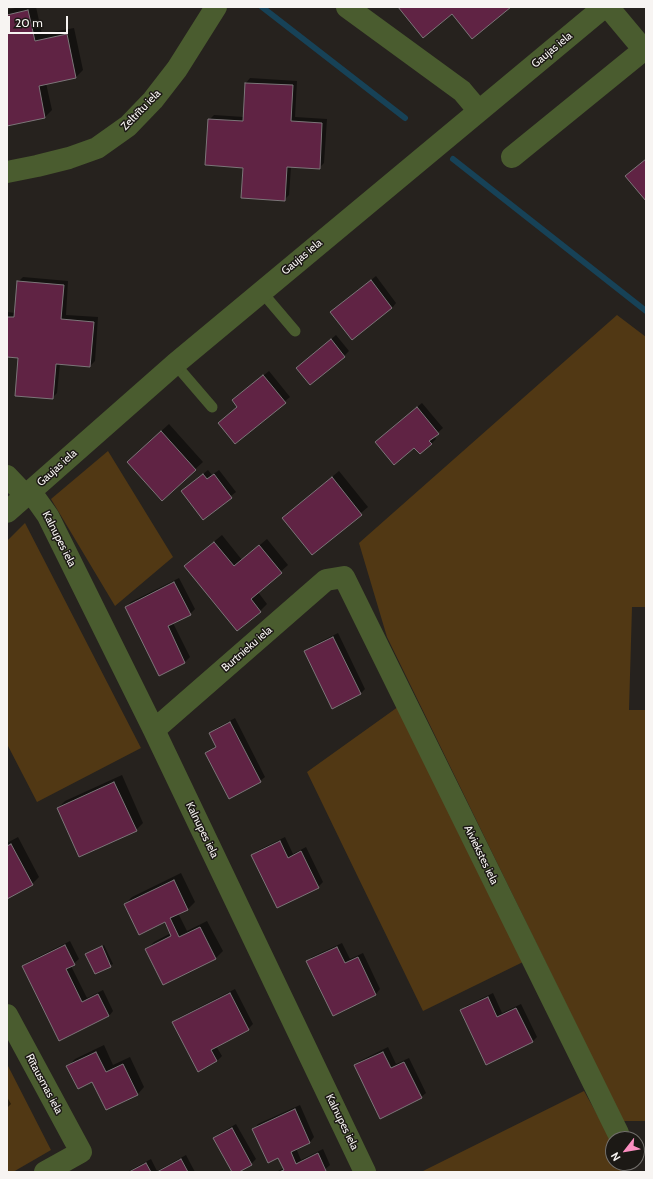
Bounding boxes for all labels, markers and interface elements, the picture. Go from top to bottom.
scale bar [10,8,70,34]
text: 20 m [15,15,43,30]
street label: Gaujas iela [529,29,575,71]
street label: Zeltrītu iela [118,87,164,133]
street label: Gaujas iela [279,236,325,278]
street label: Gaujas iela [34,447,80,489]
street label: Kalnupes iela [39,509,79,569]
street label: Burtnieku iela [219,623,275,675]
street label: Kalnupes iela [183,800,221,860]
street label: Aiviekstes iela [461,823,501,887]
street label: Rītausmas iela [23,1052,65,1116]
street label: Kalnupes iela [323,1092,361,1152]
north arrow [605,1131,645,1171]
text: N [608,1150,624,1164]

